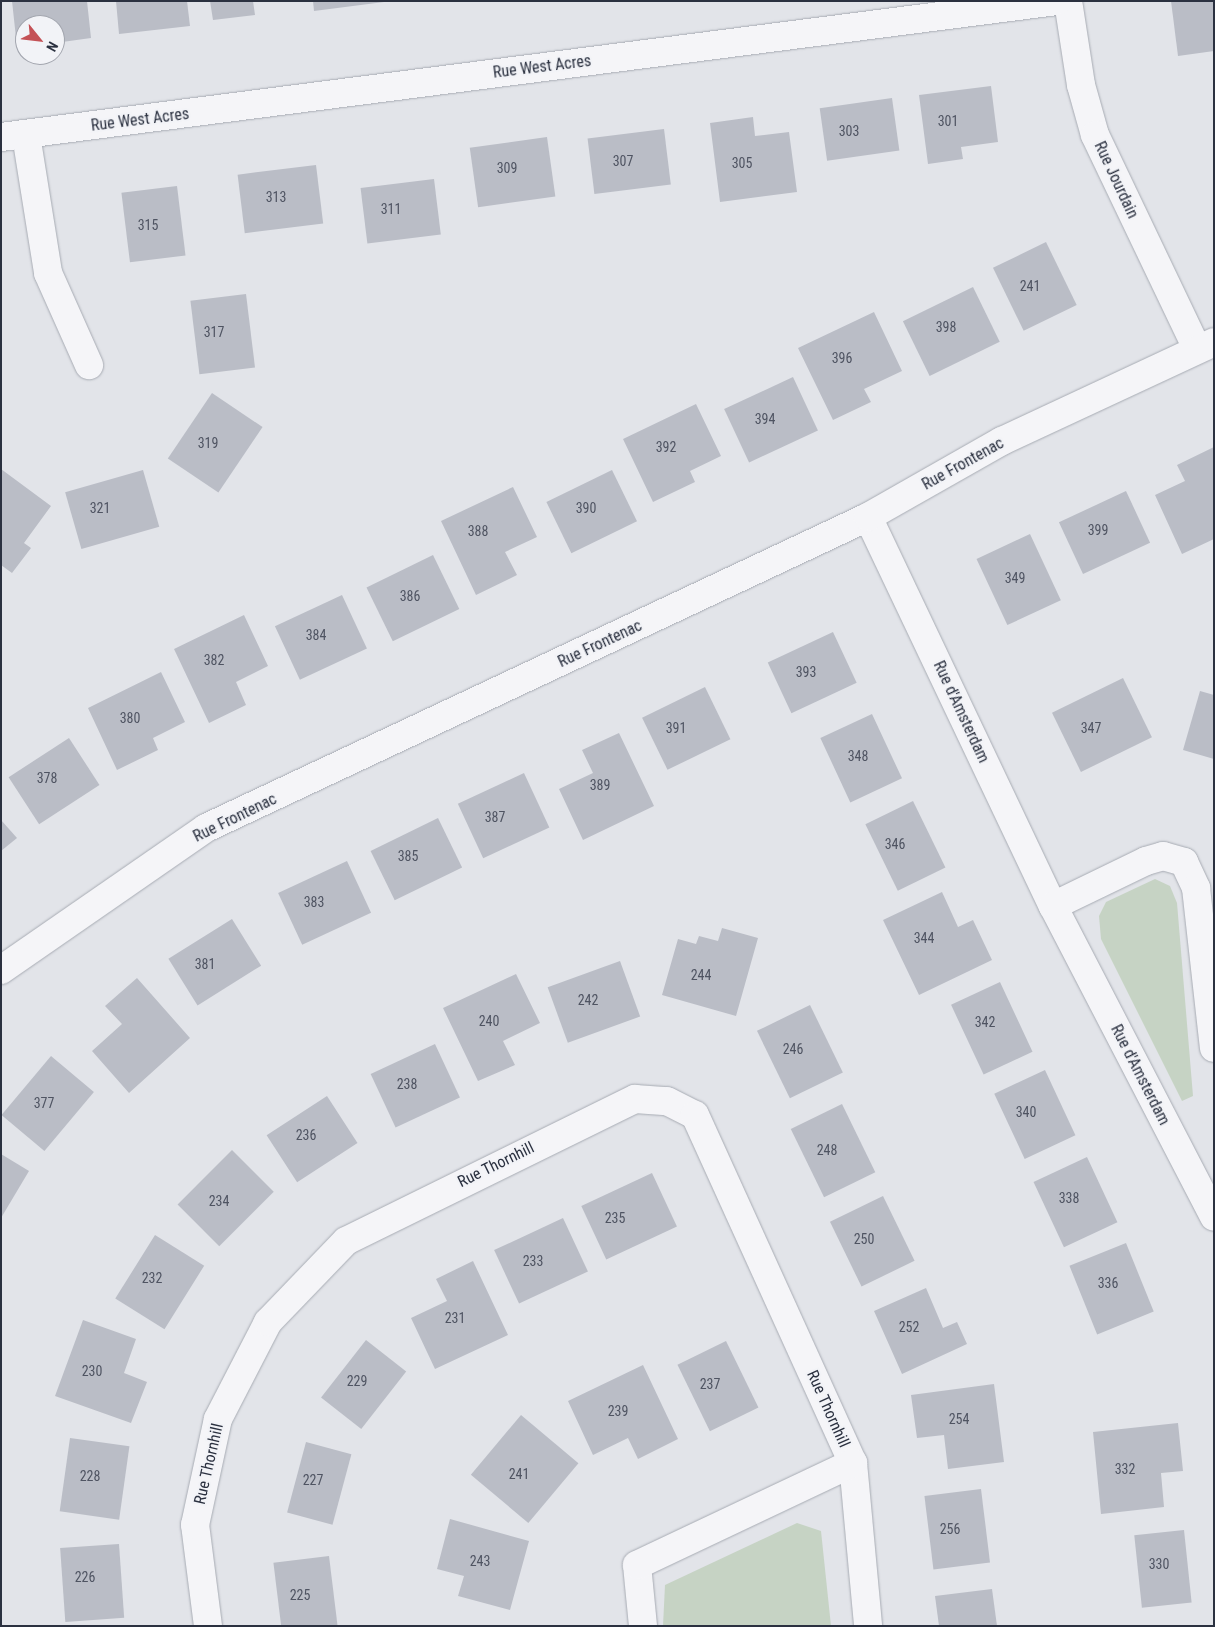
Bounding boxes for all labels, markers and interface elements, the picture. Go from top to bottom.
north arrow [15,15,65,65]
text: N [43,39,61,54]
street label: Rue West Acres [492,51,592,83]
street label: Rue West Acres [90,104,190,136]
house number: 301 [938,113,958,129]
house number: 303 [839,123,859,139]
street label: Rue Jourdain [1090,138,1142,222]
house number: 307 [613,153,633,169]
house number: 305 [732,155,752,171]
house number: 309 [497,160,517,176]
house number: 313 [266,189,286,205]
house number: 311 [381,201,401,217]
house number: 315 [138,217,158,233]
house number: 241 [1020,278,1040,294]
house number: 398 [936,319,956,335]
house number: 317 [204,324,224,340]
house number: 396 [832,350,852,366]
house number: 394 [755,411,775,427]
street label: Rue Frontenac [919,434,1007,494]
house number: 319 [198,435,218,451]
house number: 392 [656,439,676,455]
house number: 321 [90,500,110,516]
house number: 390 [576,500,596,516]
house number: 399 [1088,522,1108,538]
house number: 388 [468,523,488,539]
house number: 349 [1005,570,1025,586]
house number: 386 [400,588,420,604]
street label: Rue Frontenac [555,616,645,672]
house number: 384 [306,627,326,643]
house number: 382 [204,652,224,668]
street label: Rue d'Amsterdam [929,658,993,766]
house number: 393 [796,664,816,680]
house number: 380 [120,710,140,726]
house number: 391 [666,720,686,736]
house number: 347 [1081,720,1101,736]
house number: 348 [848,748,868,764]
house number: 378 [37,770,57,786]
house number: 389 [590,777,610,793]
street label: Rue Frontenac [190,790,280,846]
house number: 387 [485,809,505,825]
house number: 346 [885,836,905,852]
house number: 385 [398,848,418,864]
house number: 383 [304,894,324,910]
house number: 344 [914,930,934,946]
house number: 381 [195,956,215,972]
house number: 244 [691,967,711,983]
house number: 242 [578,992,598,1008]
house number: 240 [479,1013,499,1029]
house number: 342 [975,1014,995,1030]
street label: Rue d'Amsterdam [1106,1021,1174,1129]
house number: 246 [783,1041,803,1057]
house number: 238 [397,1076,417,1092]
house number: 377 [34,1095,54,1111]
house number: 340 [1016,1104,1036,1120]
house number: 236 [296,1127,316,1143]
street label: Rue Thornhill [455,1138,537,1192]
house number: 248 [817,1142,837,1158]
house number: 338 [1059,1190,1079,1206]
house number: 234 [209,1193,229,1209]
house number: 235 [605,1210,625,1226]
house number: 250 [854,1231,874,1247]
house number: 233 [523,1253,543,1269]
house number: 232 [142,1270,162,1286]
house number: 336 [1098,1275,1118,1291]
house number: 231 [445,1310,465,1326]
house number: 252 [899,1319,919,1335]
house number: 230 [82,1363,102,1379]
street label: Rue Thornhill [802,1367,854,1451]
house number: 229 [347,1373,367,1389]
house number: 237 [700,1376,720,1392]
house number: 239 [608,1403,628,1419]
house number: 254 [949,1411,969,1427]
street label: Rue Thornhill [190,1421,228,1507]
house number: 332 [1115,1461,1135,1477]
house number: 241 [509,1466,529,1482]
house number: 228 [80,1468,100,1484]
house number: 227 [303,1472,323,1488]
house number: 256 [940,1521,960,1537]
house number: 243 [470,1553,490,1569]
house number: 330 [1149,1556,1169,1572]
house number: 226 [75,1569,95,1585]
house number: 225 [290,1587,310,1603]

